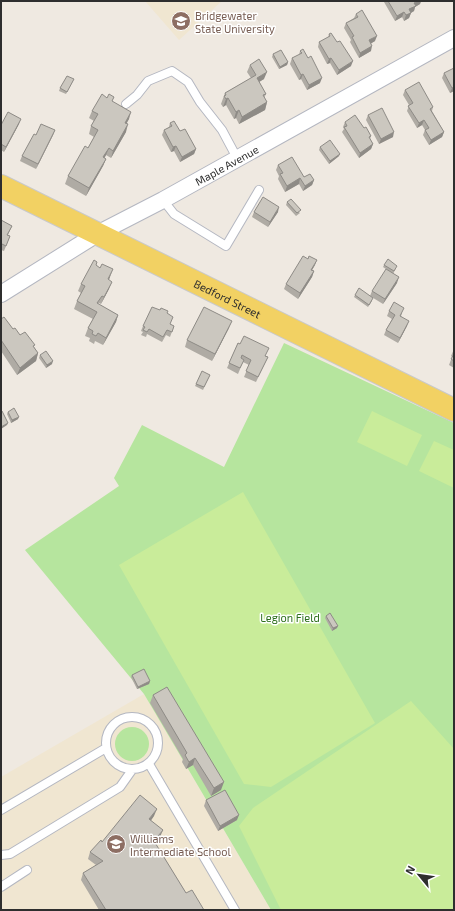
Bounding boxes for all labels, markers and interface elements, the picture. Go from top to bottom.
place label: Bridgewater State University [195,9,275,35]
school or university icon: Bridgewater State University [170,10,192,32]
street label: Maple Avenue [192,142,260,188]
street label: Bedford Street [192,276,263,320]
park label: Legion Field [260,611,320,624]
place label: Williams Intermediate School [130,832,231,858]
school or university icon: Williams Intermediate School [105,833,127,855]
north arrow [399,855,439,895]
text: N [402,863,417,877]

